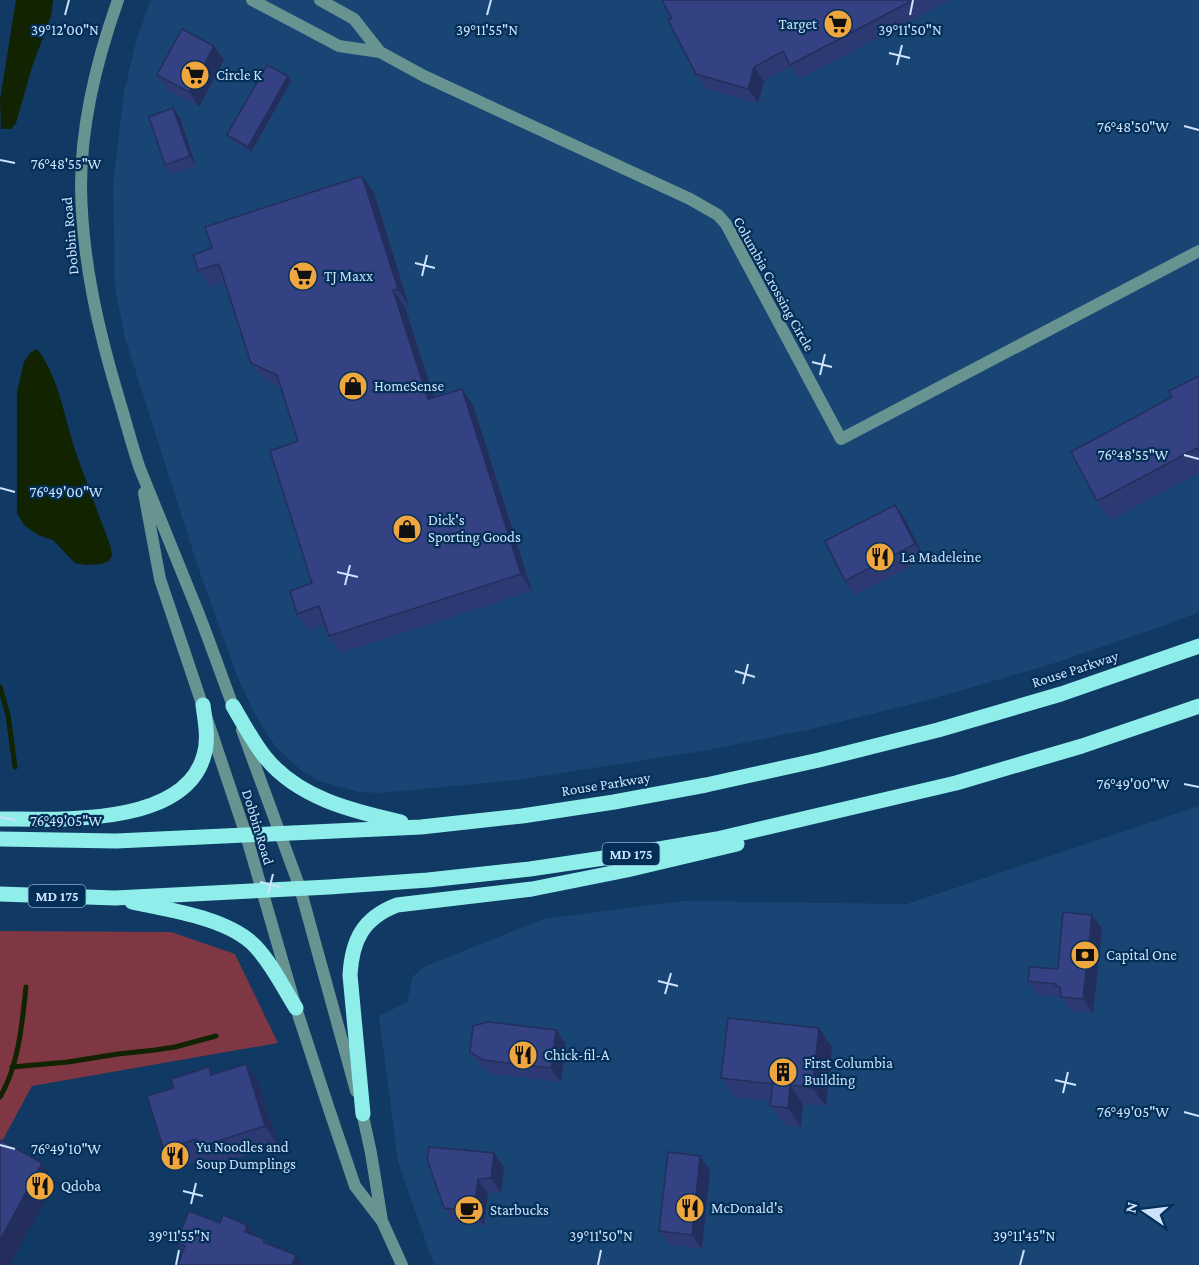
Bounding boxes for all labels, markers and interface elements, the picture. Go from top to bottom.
supermarket icon: Target [822,8,854,40]
place label: Target [779,16,818,33]
text: 39°12'00"N [31,22,99,38]
text: 39°11'55"N [456,22,518,38]
text: 39°11'50"N [878,22,942,38]
supermarket icon: Circle K [179,59,211,91]
place label: Circle K [216,67,262,83]
text: 76°48'50"W [1097,119,1169,135]
text: 76°48'55"W [31,156,102,172]
street label: Dobbin Road [59,196,81,276]
street label: Columbia Crossing Circle [729,214,818,355]
supermarket icon: TJ Maxx [287,260,319,292]
place label: TJ Maxx [324,268,373,285]
shop icon: HomeSense [337,370,369,402]
place label: HomeSense [374,378,444,394]
text: 76°48'55"W [1098,447,1169,463]
text: 76°49'00"W [29,484,103,500]
place label: Dick's Sporting Goods [428,512,521,546]
shop icon: Dick's Sporting Goods [391,513,423,545]
restaurant icon: La Madeleine [864,541,896,573]
place label: La Madeleine [901,549,982,565]
street label: Rouse Parkway [1030,647,1121,691]
street label: Rouse Parkway [560,769,652,800]
text: 76°49'00"W [1096,776,1170,792]
street label: Dobbin Road [239,787,277,867]
text: 76°49'05"W [30,813,102,829]
road number: MD 175 [602,843,660,865]
road number: MD 175 [28,885,86,907]
bank icon: Capital One [1069,939,1101,971]
place label: Capital One [1106,947,1177,964]
restaurant icon: Chick-fil-A [507,1039,539,1071]
place label: Chick-fil-A [544,1047,610,1063]
place label: First Columbia Building [804,1055,893,1089]
building icon: First Columbia Building [767,1056,799,1088]
text: 76°49'05"W [1097,1104,1169,1120]
place label: Yu Noodles and Soup Dumplings [196,1139,296,1173]
restaurant icon: Yu Noodles and Soup Dumplings [159,1140,191,1172]
text: 76°49'10"W [31,1141,101,1157]
restaurant icon: Qdoba [24,1170,56,1202]
place label: Qdoba [61,1178,101,1194]
north arrow [1115,1181,1175,1241]
restaurant icon: McDonald's [674,1192,706,1224]
cafe icon: Starbucks [453,1194,485,1226]
place label: McDonald's [711,1200,783,1216]
text: N [1121,1200,1141,1215]
place label: Starbucks [490,1202,549,1218]
text: 39°11'55"N [148,1228,210,1244]
text: 39°11'50"N [569,1228,633,1244]
text: 39°11'45"N [993,1228,1055,1244]

